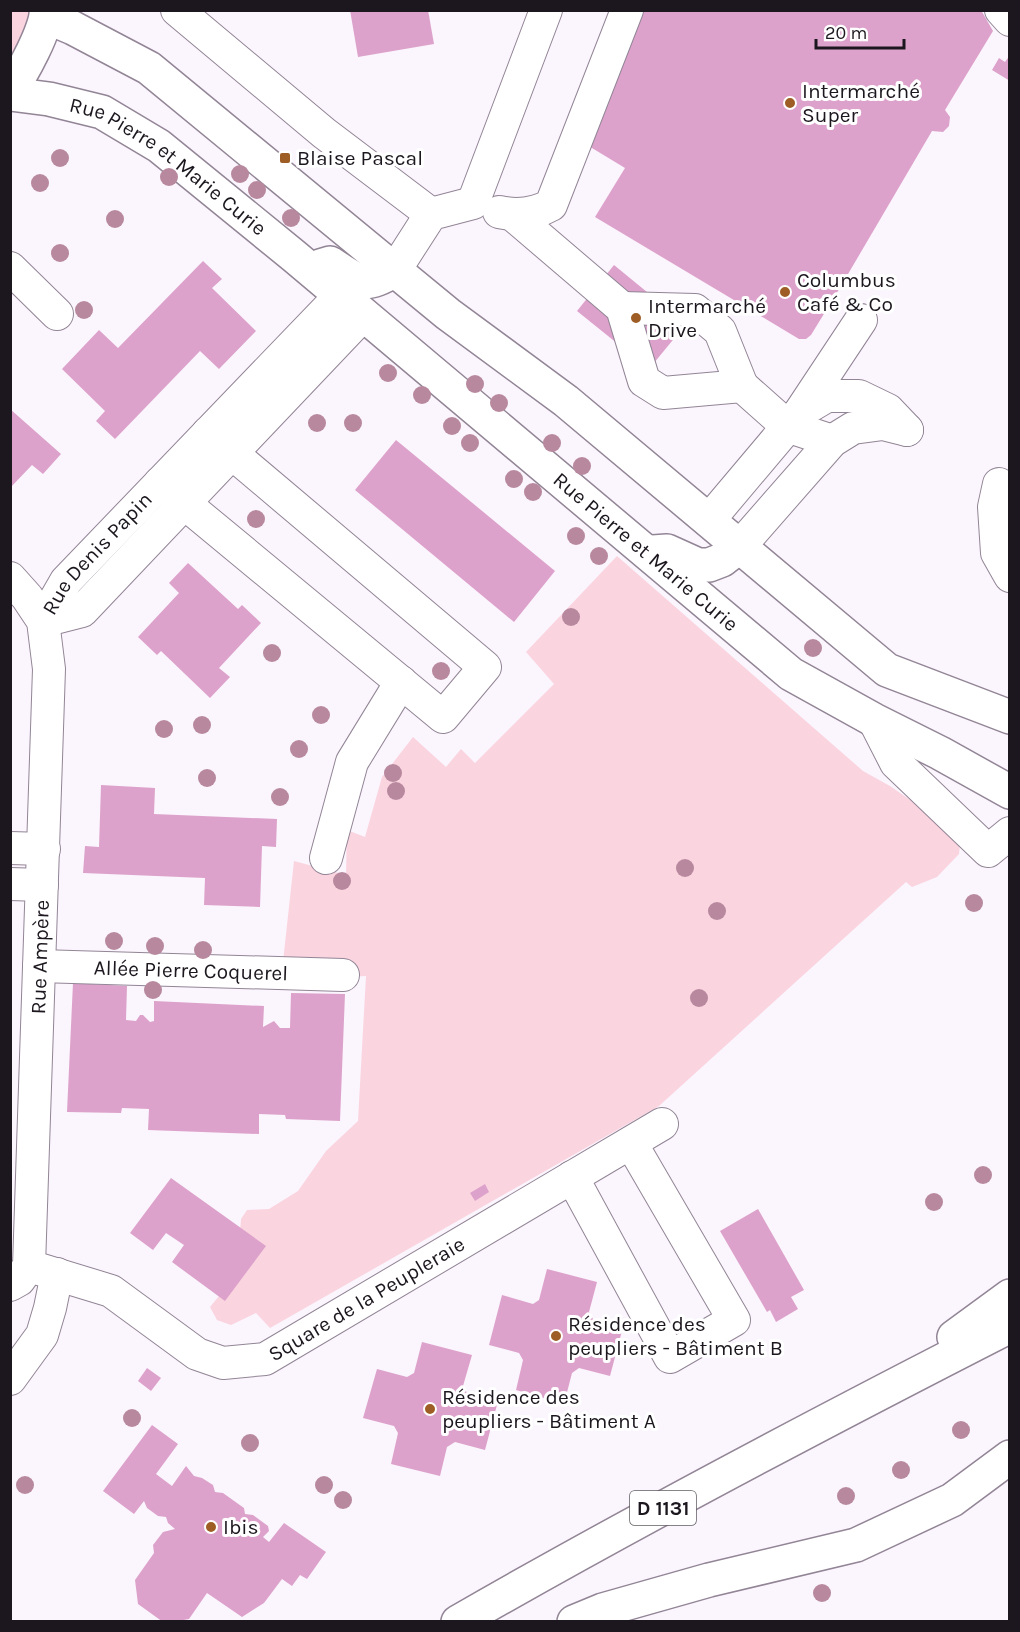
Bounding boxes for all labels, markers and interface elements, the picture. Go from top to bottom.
scale bar [816,12,904,50]
text: 20 m [825,22,867,44]
place label: Intermarché Super [802,79,920,127]
street label: Rue Pierre et Marie Curie [67,93,271,240]
marker: Intermarché Super [783,96,797,110]
place label: Blaise Pascal [297,146,423,170]
marker: Blaise Pascal [278,151,292,165]
place label: Columbus Café & Co [797,268,896,316]
marker: Columbus Café & Co [778,285,792,299]
place label: Intermarché Drive [648,294,766,342]
marker: Intermarché Drive [629,311,643,325]
street label: Rue Pierre et Marie Curie [548,467,743,636]
street label: Rue Denis Papin [37,487,157,619]
street label: Rue Ampère [26,899,54,1015]
street label: Allée Pierre Coquerel [93,956,289,985]
street label: Square de la Peupleraie [264,1232,469,1366]
place label: Résidence des peupliers - Bâtiment B [568,1312,783,1360]
marker: Résidence des peupliers - Bâtiment B [549,1329,563,1343]
place label: Résidence des peupliers - Bâtiment A [442,1385,656,1433]
marker: Résidence des peupliers - Bâtiment A [423,1402,437,1416]
road number: D 1131 [630,1491,696,1525]
place label: Ibis [223,1515,259,1539]
marker: Ibis [204,1520,218,1534]

